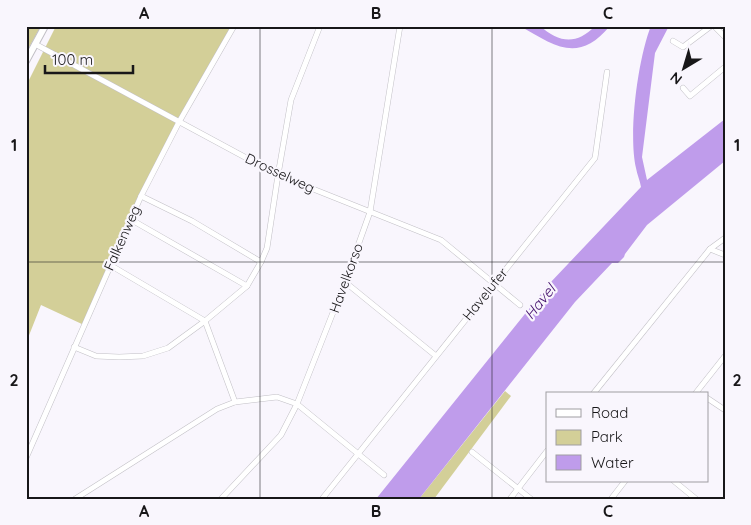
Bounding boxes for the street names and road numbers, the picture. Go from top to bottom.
street label: Drosselweg [242,149,318,197]
street label: Falkenweg [100,203,144,273]
street label: Havelkorso [325,241,367,315]
street label: Havelufer [458,264,512,324]

